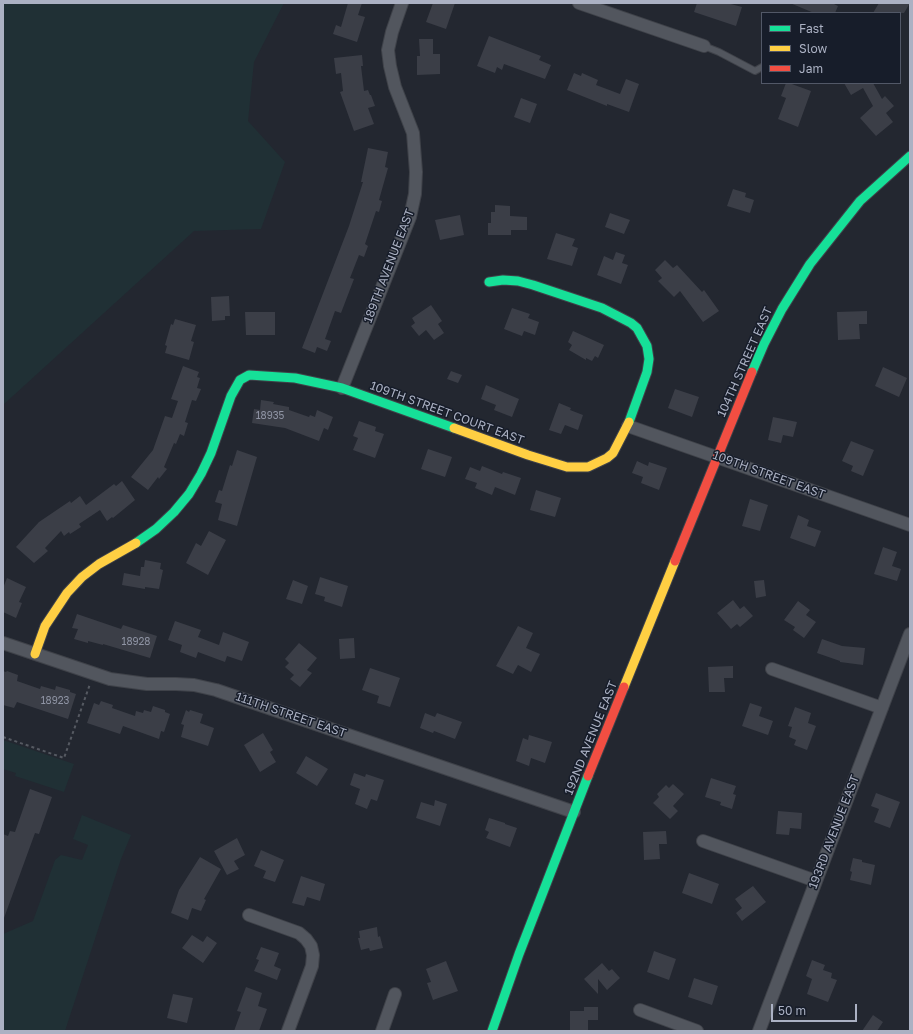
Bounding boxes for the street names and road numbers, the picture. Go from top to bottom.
street label: 189TH AVENUE EAST [361,207,417,325]
street label: 104TH STREET EAST [714,305,776,419]
street label: 109TH STREET COURT EAST [368,378,526,448]
street label: 109TH STREET EAST [711,448,827,502]
street label: 192ND AVENUE EAST [562,679,620,797]
street label: 111TH STREET EAST [234,689,348,741]
street label: 193RD AVENUE EAST [806,773,862,891]

